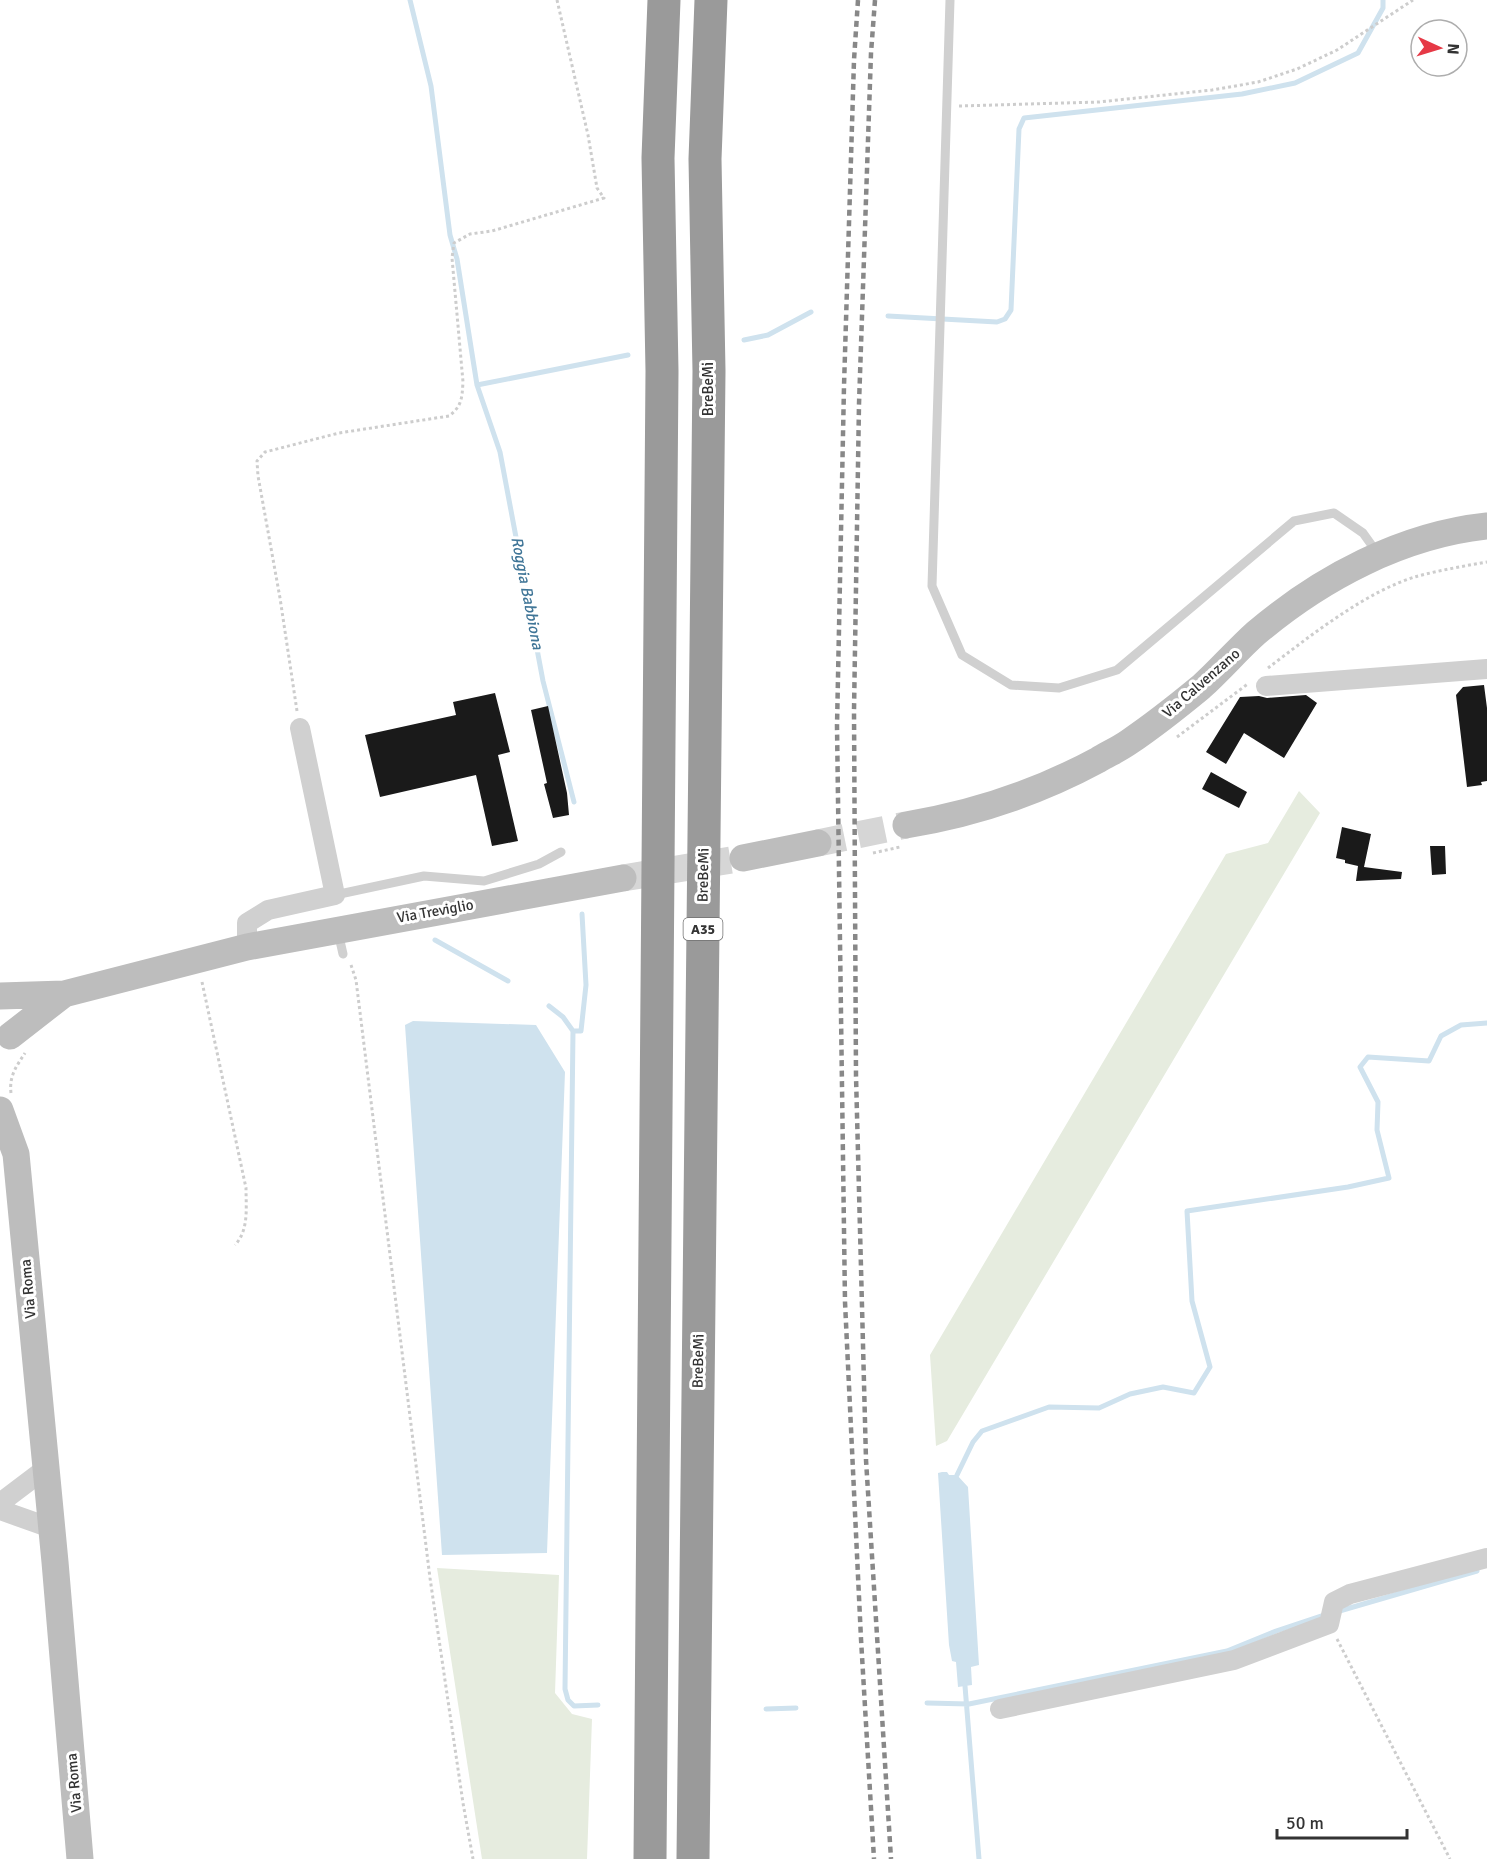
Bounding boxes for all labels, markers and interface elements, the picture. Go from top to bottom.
north arrow [1409,18,1469,78]
text: N [1443,43,1463,55]
street label: BreBeMi [699,362,717,416]
water label: Roggia Babbiona [506,535,548,652]
street label: Via Calvenzano [1158,644,1244,722]
street label: BreBeMi [694,848,712,902]
street label: Via Treviglio [395,895,475,927]
road number: A35 [684,918,722,940]
street label: Via Roma [16,1258,40,1320]
street label: BreBeMi [689,1334,707,1388]
street label: Via Roma [62,1752,86,1814]
scale bar [1277,1802,1408,1840]
text: 50 m [1286,1812,1324,1834]

